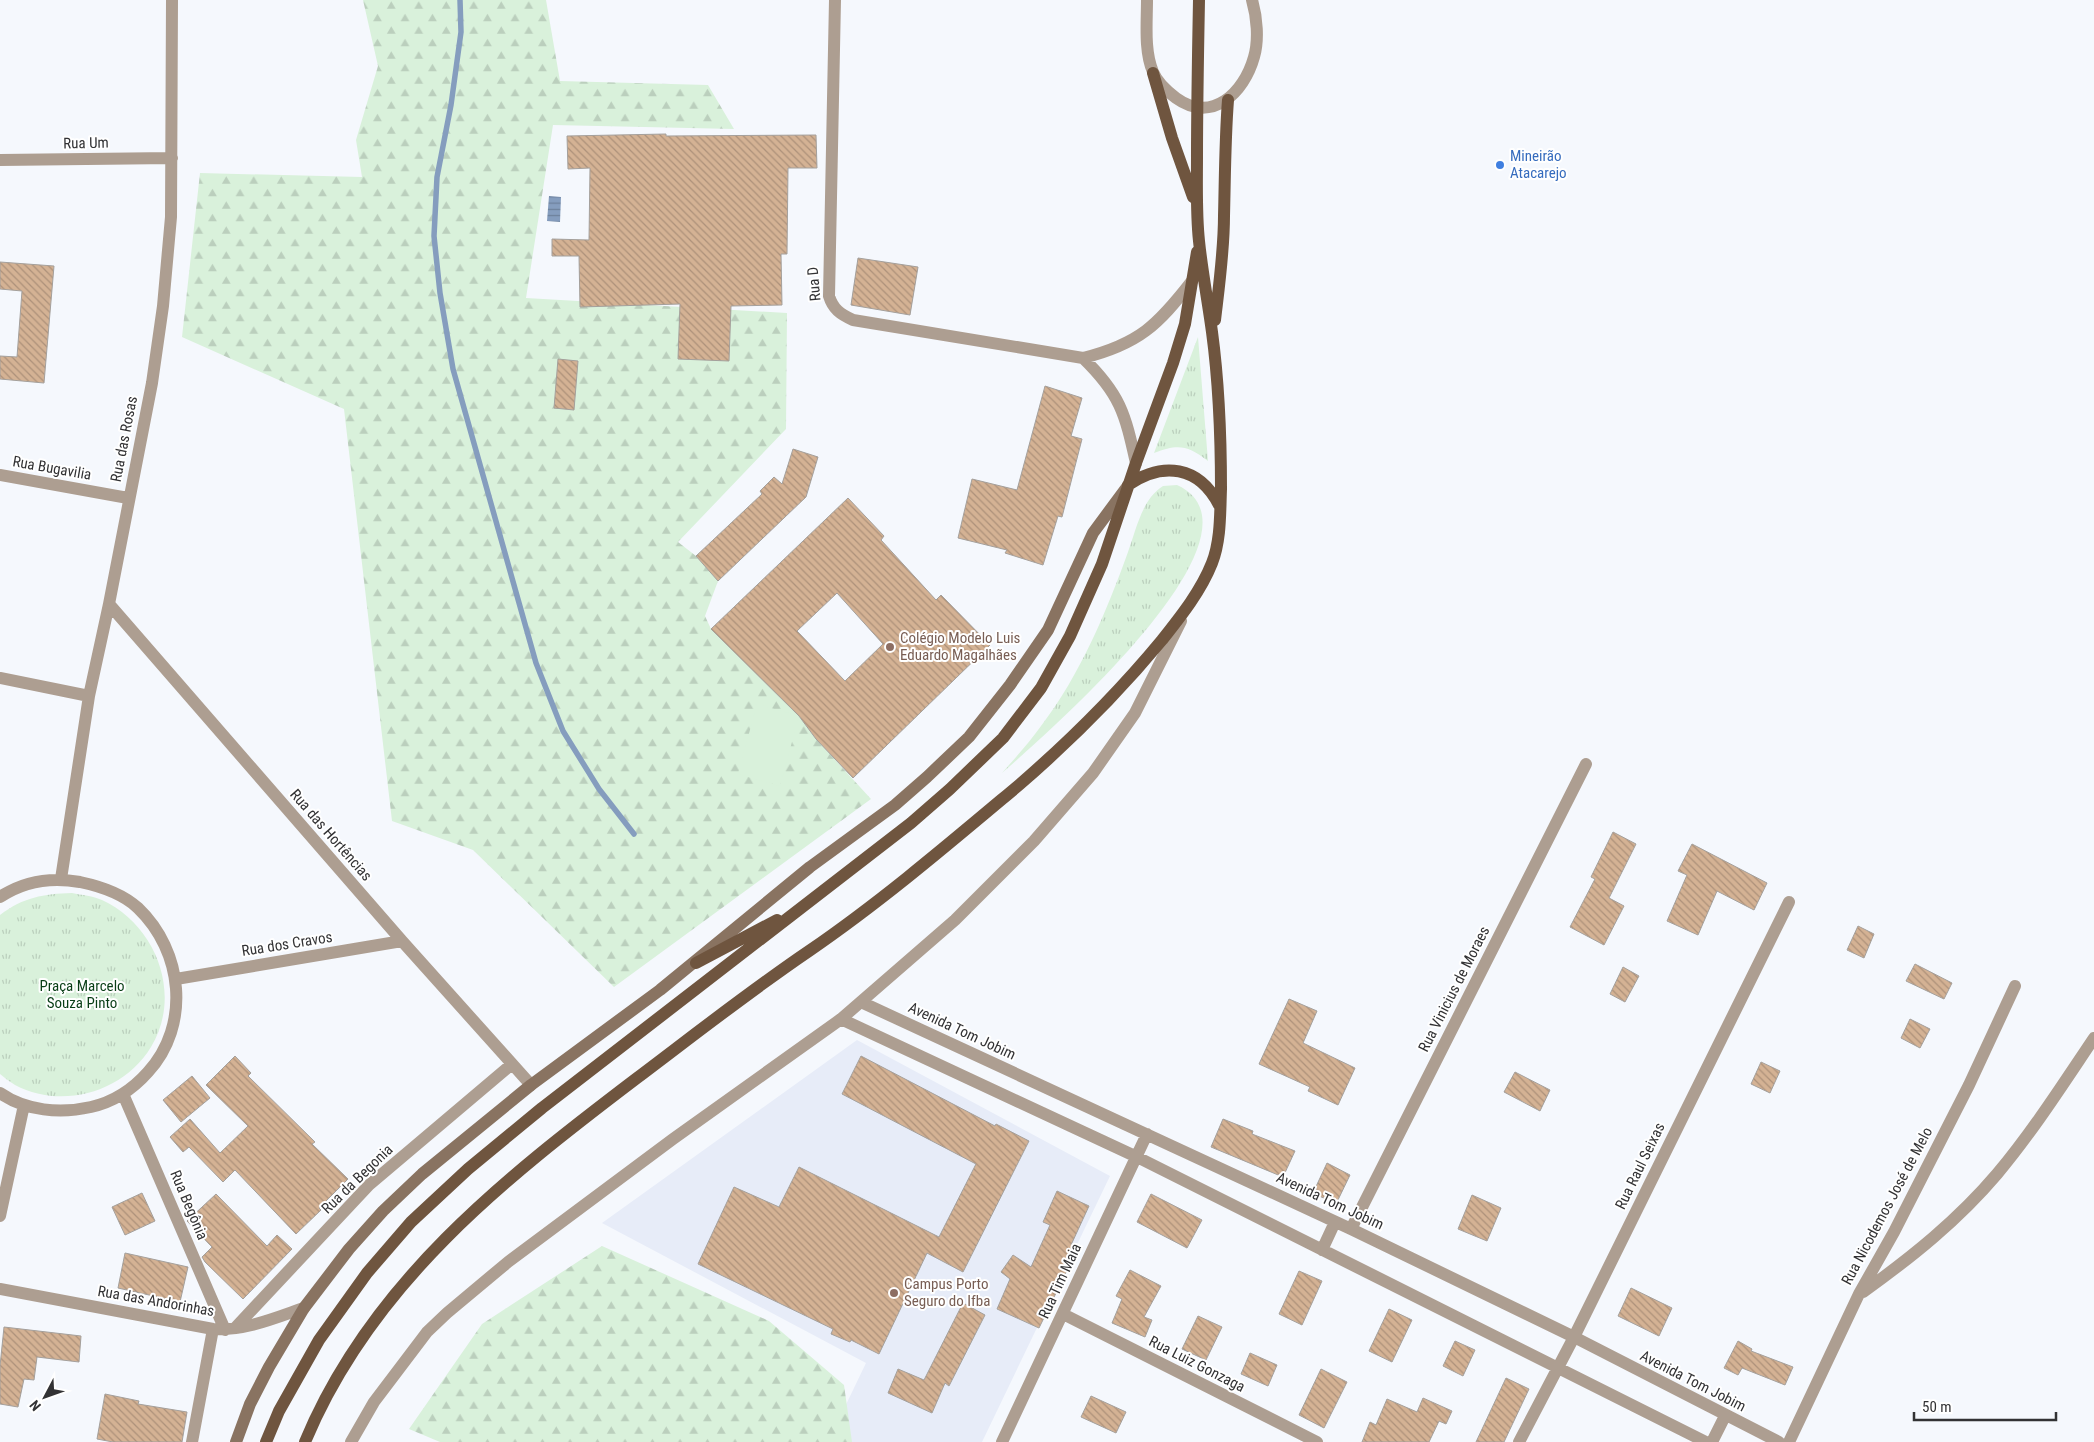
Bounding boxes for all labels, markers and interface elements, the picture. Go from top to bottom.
street label: Rua Um [63,134,109,152]
place label: Mineirão Atacarejo [1510,147,1567,182]
marker: Mineirão Atacarejo [1494,159,1506,171]
street label: Rua D [804,266,824,302]
street label: Rua das Rosas [107,394,141,483]
street label: Rua Bugavilia [11,452,93,484]
place label: Colégio Modelo Luis Eduardo Magalhães [900,629,1021,664]
marker: Colégio Modelo Luis Eduardo Magalhães [884,641,896,653]
street label: Rua das Hortências [286,785,376,885]
street label: Rua Vinicius de Moraes [1415,923,1494,1055]
street label: Rua dos Cravos [240,928,334,960]
park label: Praça Marcelo Souza Pinto [39,977,125,1012]
street label: Avenida Tom Jobim [905,998,1019,1064]
street label: Rua Raul Seixas [1611,1120,1669,1212]
street label: Rua Nicodemos José de Melo [1838,1124,1936,1288]
street label: Rua da Begonia [318,1141,396,1217]
street label: Rua Begônia [166,1167,212,1243]
street label: Avenida Tom Jobim [1273,1168,1387,1234]
street label: Rua Tim Maia [1035,1241,1085,1321]
place label: Campus Porto Seguro do Ifba [904,1275,990,1310]
street label: Rua das Andorinhas [96,1282,216,1320]
marker: Campus Porto Seguro do Ifba [888,1287,900,1299]
street label: Rua Luiz Gonzaga [1146,1332,1248,1396]
street label: Avenida Tom Jobim [1637,1347,1749,1415]
north arrow [20,1372,70,1422]
scale bar [1914,1390,2056,1422]
text: N [26,1397,44,1414]
text: 50 m [1922,1398,1952,1416]

